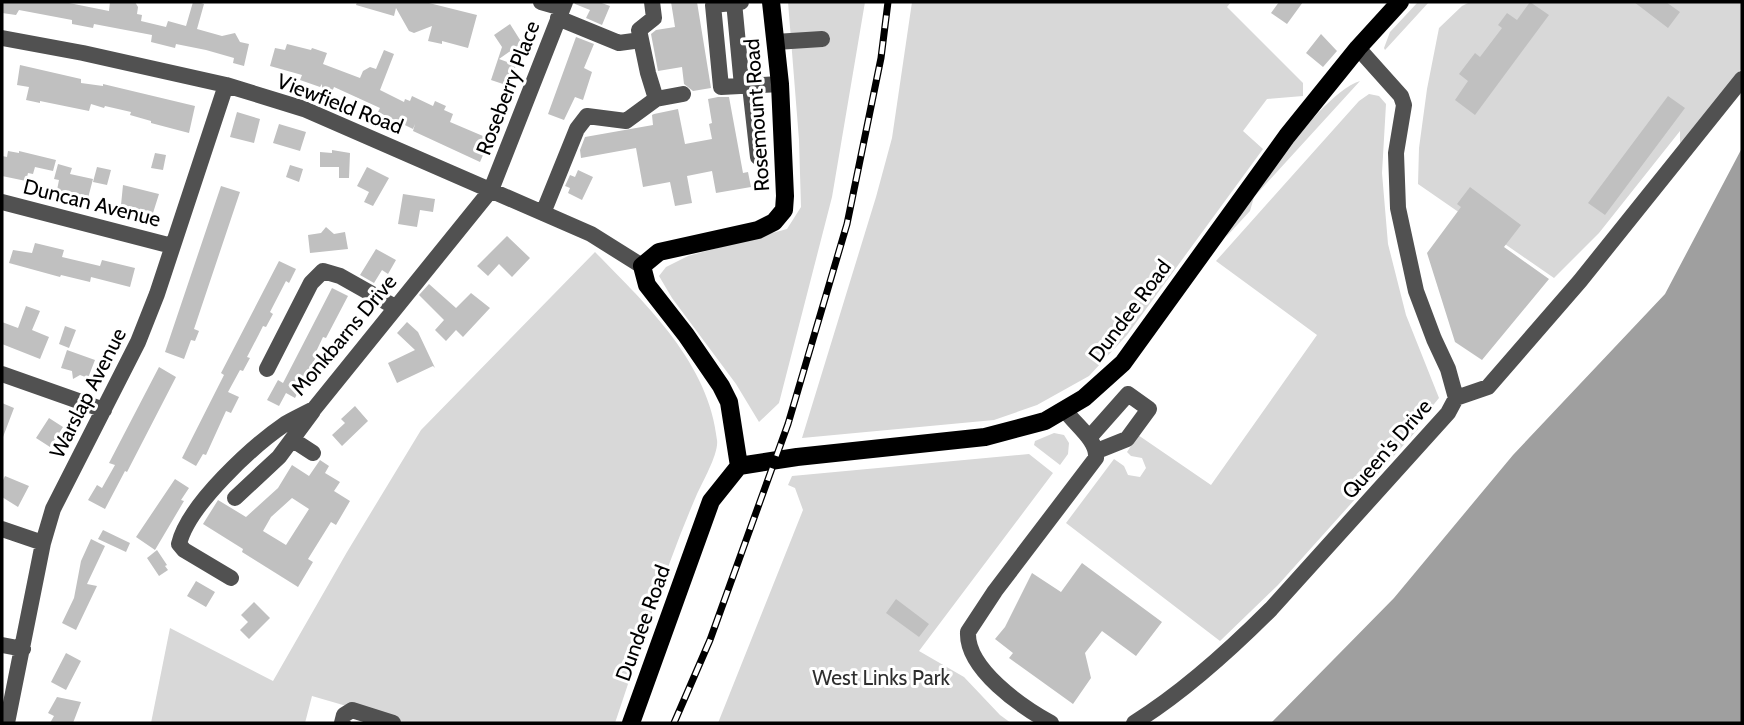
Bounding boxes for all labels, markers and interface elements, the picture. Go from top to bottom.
street label: Roseberry Place [471,17,545,158]
street label: Rosemount Road [739,38,774,192]
street label: Viewfield Road [274,68,407,139]
street label: Duncan Avenue [21,173,164,232]
street label: Dundee Road [1083,255,1176,367]
street label: Monkbarns Drive [286,269,402,400]
street label: Warslap Avenue [44,323,131,462]
street label: Queen's Drive [1337,394,1437,504]
street label: Dundee Road [610,562,675,684]
park label: West Links Park [812,665,950,690]

